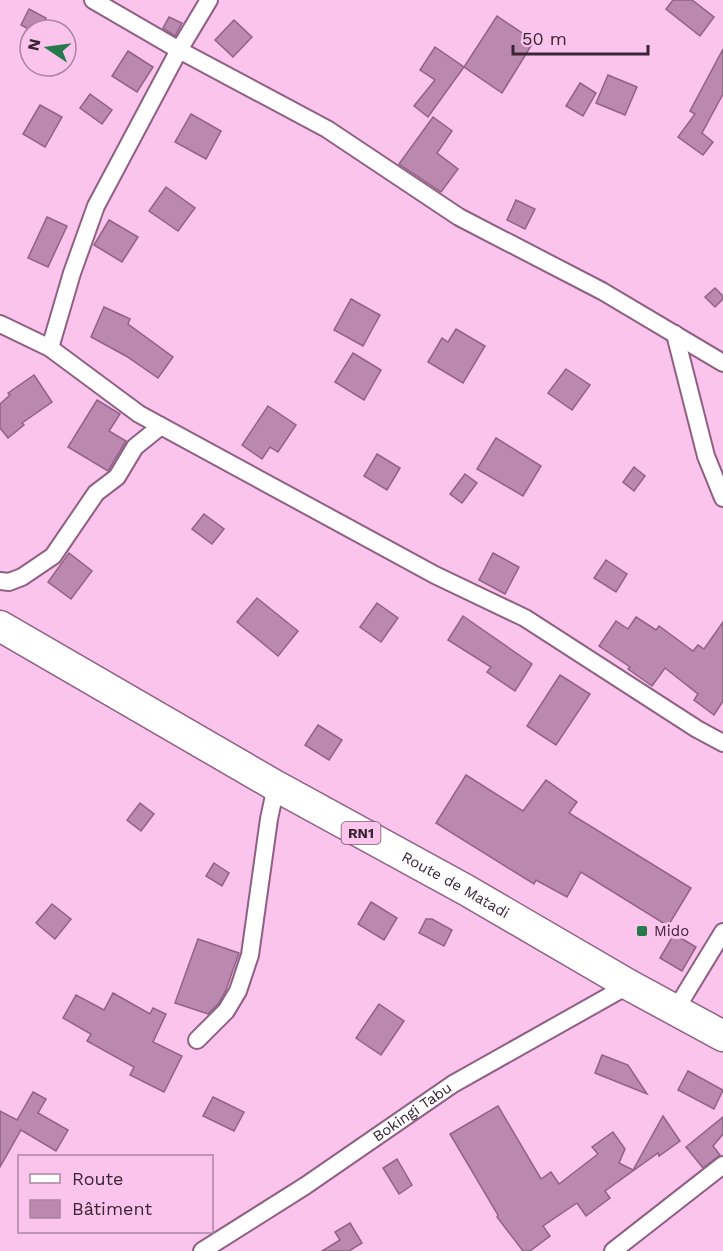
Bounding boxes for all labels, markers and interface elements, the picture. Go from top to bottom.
north arrow [18,18,78,78]
scale bar [513,18,648,56]
text: 50 m [522,28,567,49]
text: N [23,37,44,53]
road number: RN1 [342,822,380,844]
street label: Route de Matadi [399,848,513,922]
place label: Mido [654,922,689,940]
marker: Mido [635,924,649,938]
street label: Bokingi Tabu [369,1079,455,1146]
legend [18,1155,213,1233]
text: Route [72,1168,124,1189]
text: Bâtiment [72,1198,152,1219]

